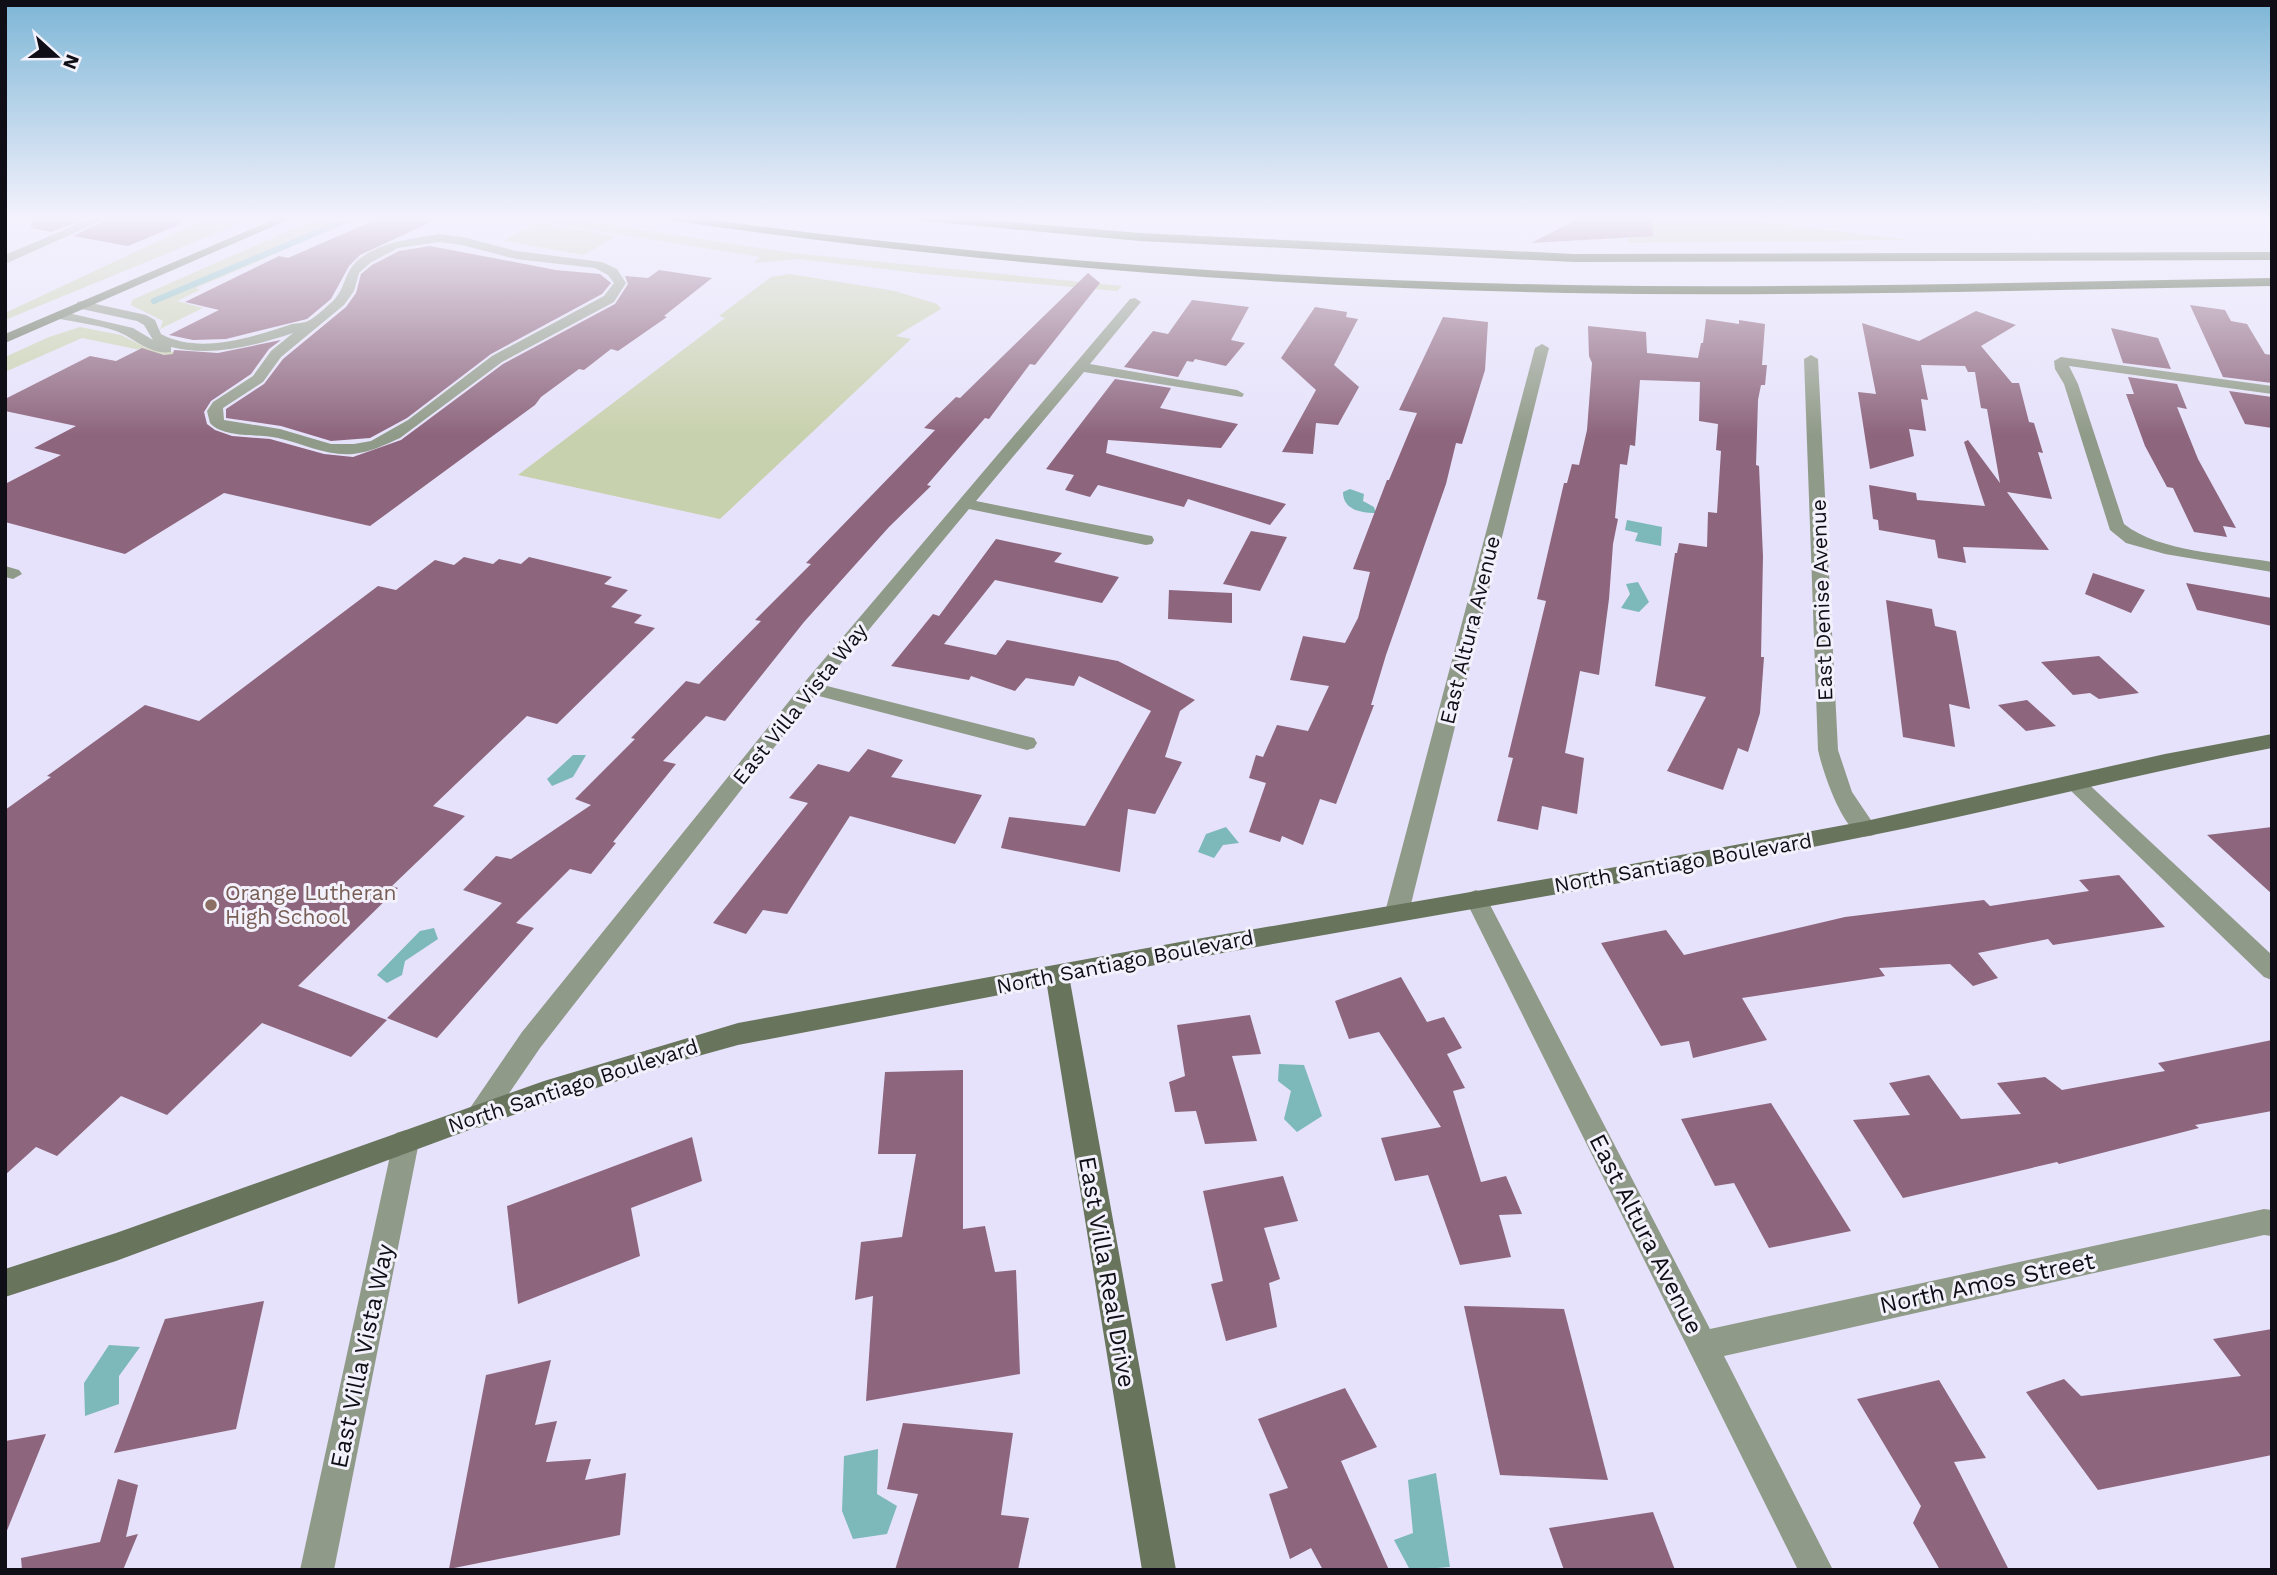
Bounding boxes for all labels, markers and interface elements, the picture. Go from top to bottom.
north arrow [21,21,91,91]
text: N [58,51,85,73]
street label: East Denise Avenue [1805,499,1838,701]
street label: East Altura Avenue [1434,533,1505,727]
street label: East Villa Vista Way [727,618,872,789]
street label: North Santiago Boulevard [1552,828,1814,898]
place label: Orange Lutheran High School [225,880,397,929]
marker: Orange Lutheran High School [203,897,219,913]
street label: North Santiago Boulevard [994,924,1256,999]
street label: North Santiago Boulevard [445,1033,701,1138]
street label: East Altura Avenue [1583,1129,1709,1339]
street label: East Villa Real Drive [1073,1154,1141,1390]
street label: East Villa Vista Way [325,1241,400,1471]
street label: North Amos Street [1877,1247,2097,1319]

